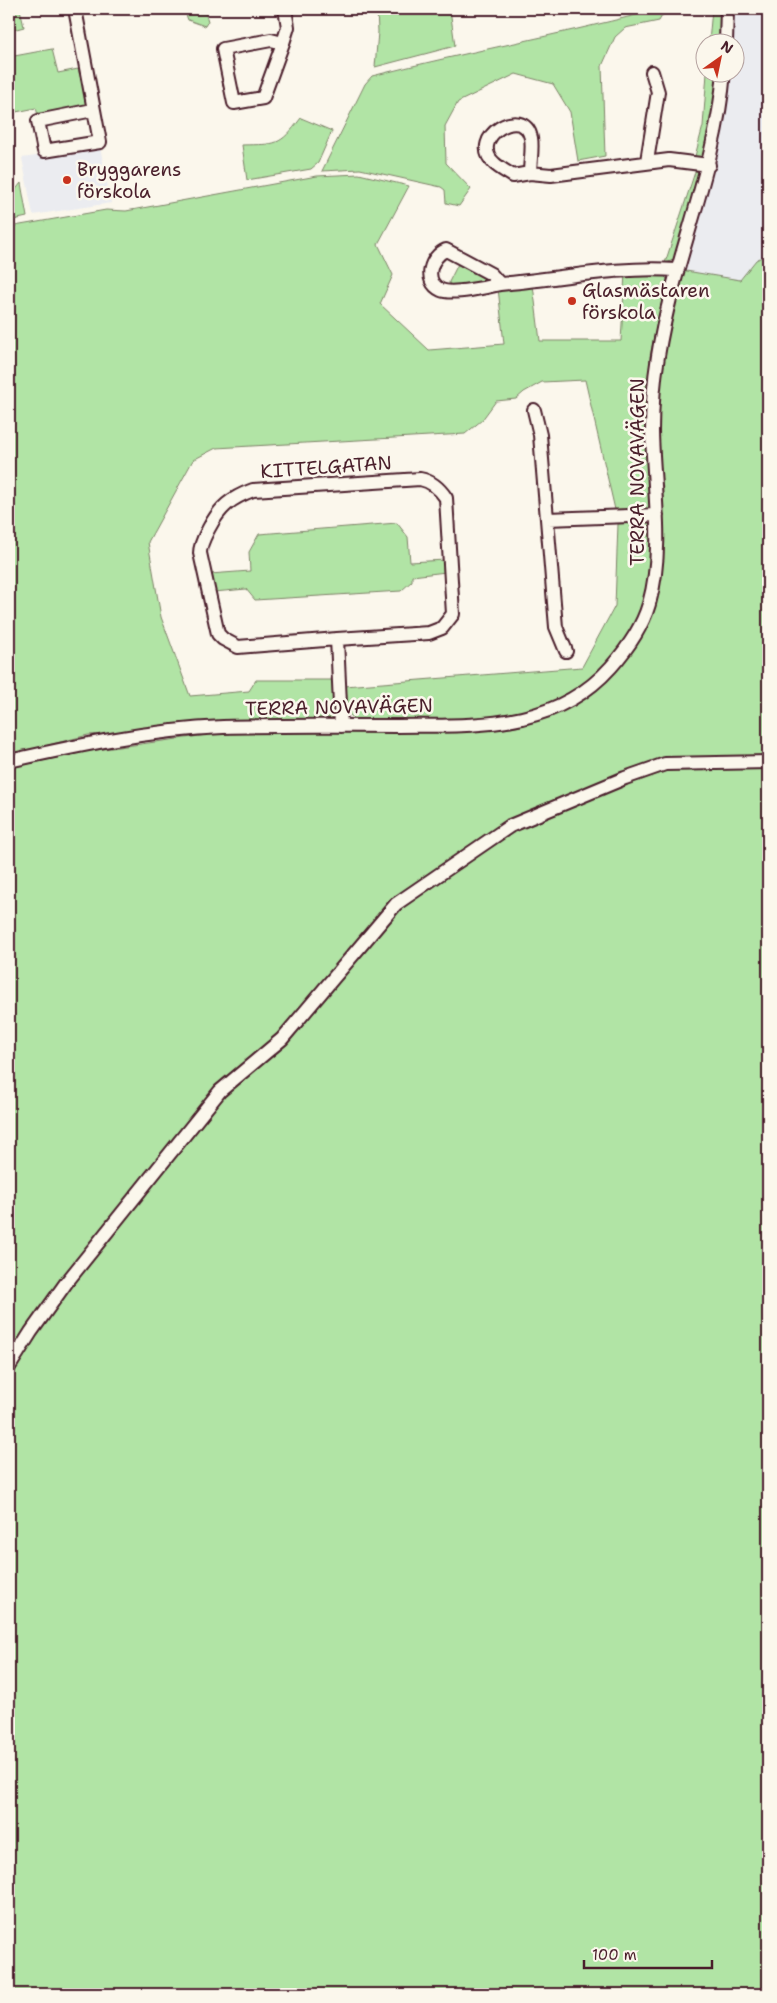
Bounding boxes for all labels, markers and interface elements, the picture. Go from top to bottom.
north arrow [694,32,744,82]
text: N [718,37,737,58]
place label: Bryggarens förskola [77,157,181,204]
marker: Bryggarens förskola [61,174,73,186]
place label: Glasmästaren förskola [582,278,710,325]
marker: Glasmästaren förskola [566,295,578,307]
street label: TERRA NOVAVÄGEN [625,378,650,566]
street label: KITTELGATAN [259,450,393,484]
street label: TERRA NOVAVÄGEN [245,693,433,721]
scale bar [584,1938,712,1970]
text: 100 m [592,1945,637,1965]

